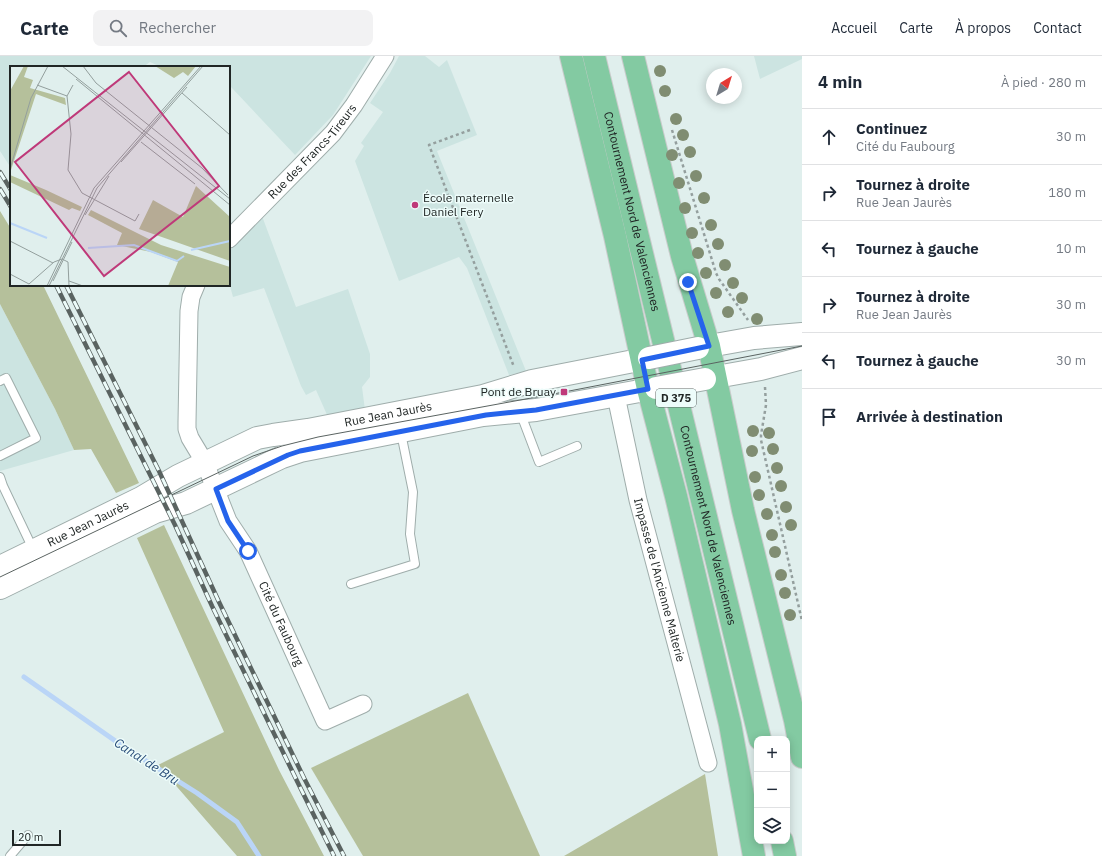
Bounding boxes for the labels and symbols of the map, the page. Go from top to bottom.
inset map [10,66,230,286]
north arrow [706,68,742,104]
street label: Rue des Francs-Tireurs [265,100,359,202]
street label: Contournement Nord de Valenciennes [601,110,664,313]
place label: École maternelle Daniel Fery [423,190,514,219]
marker: École maternelle Daniel Fery [410,200,420,210]
route end [679,273,697,291]
place label: Pont de Bruay [481,384,556,399]
marker: Pont de Bruay [559,387,569,397]
road number: D 375 [656,389,696,407]
street label: Rue Jean Jaurès [343,398,433,430]
street label: Contournement Nord de Valenciennes [677,424,740,627]
street label: Impasse de l'Ancienne Malterie [631,496,689,664]
street label: Rue Jean Jaurès [45,497,131,550]
route start [239,542,257,560]
street label: Cité du Faubourg [256,579,307,669]
water label: Canal de Bru [111,734,182,789]
scale bar [12,828,61,847]

